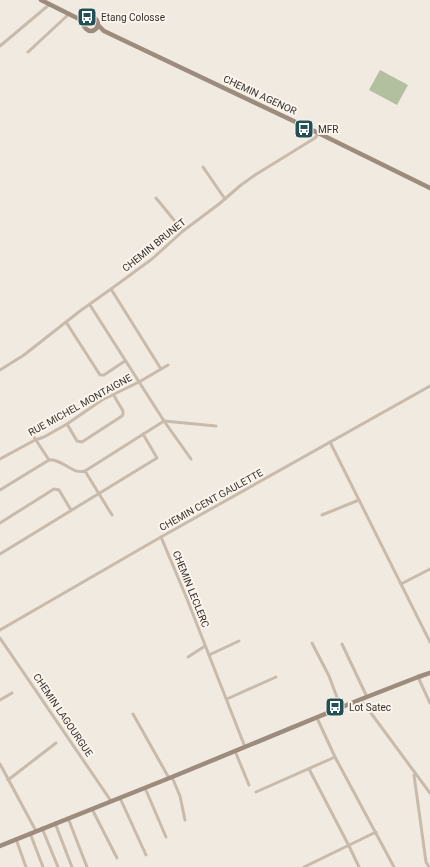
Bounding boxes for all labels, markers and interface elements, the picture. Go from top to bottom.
bus stop icon: Etang Colosse [76,6,98,28]
place label: Etang Colosse [101,12,165,23]
street label: CHEMIN AGENOR [222,73,298,117]
bus stop icon: MFR [293,118,315,140]
place label: MFR [318,124,338,135]
street label: CHEMIN BRUNET [120,216,188,274]
street label: RUE MICHEL MONTAIGNE [26,372,134,438]
street label: CHEMIN CENT GAULETTE [157,467,265,533]
street label: CHEMIN LECLERC [171,549,212,629]
street label: CHEMIN LAGOURGUE [31,671,95,759]
bus stop icon: Lot Satec [324,696,346,718]
place label: Lot Satec [349,702,391,713]

